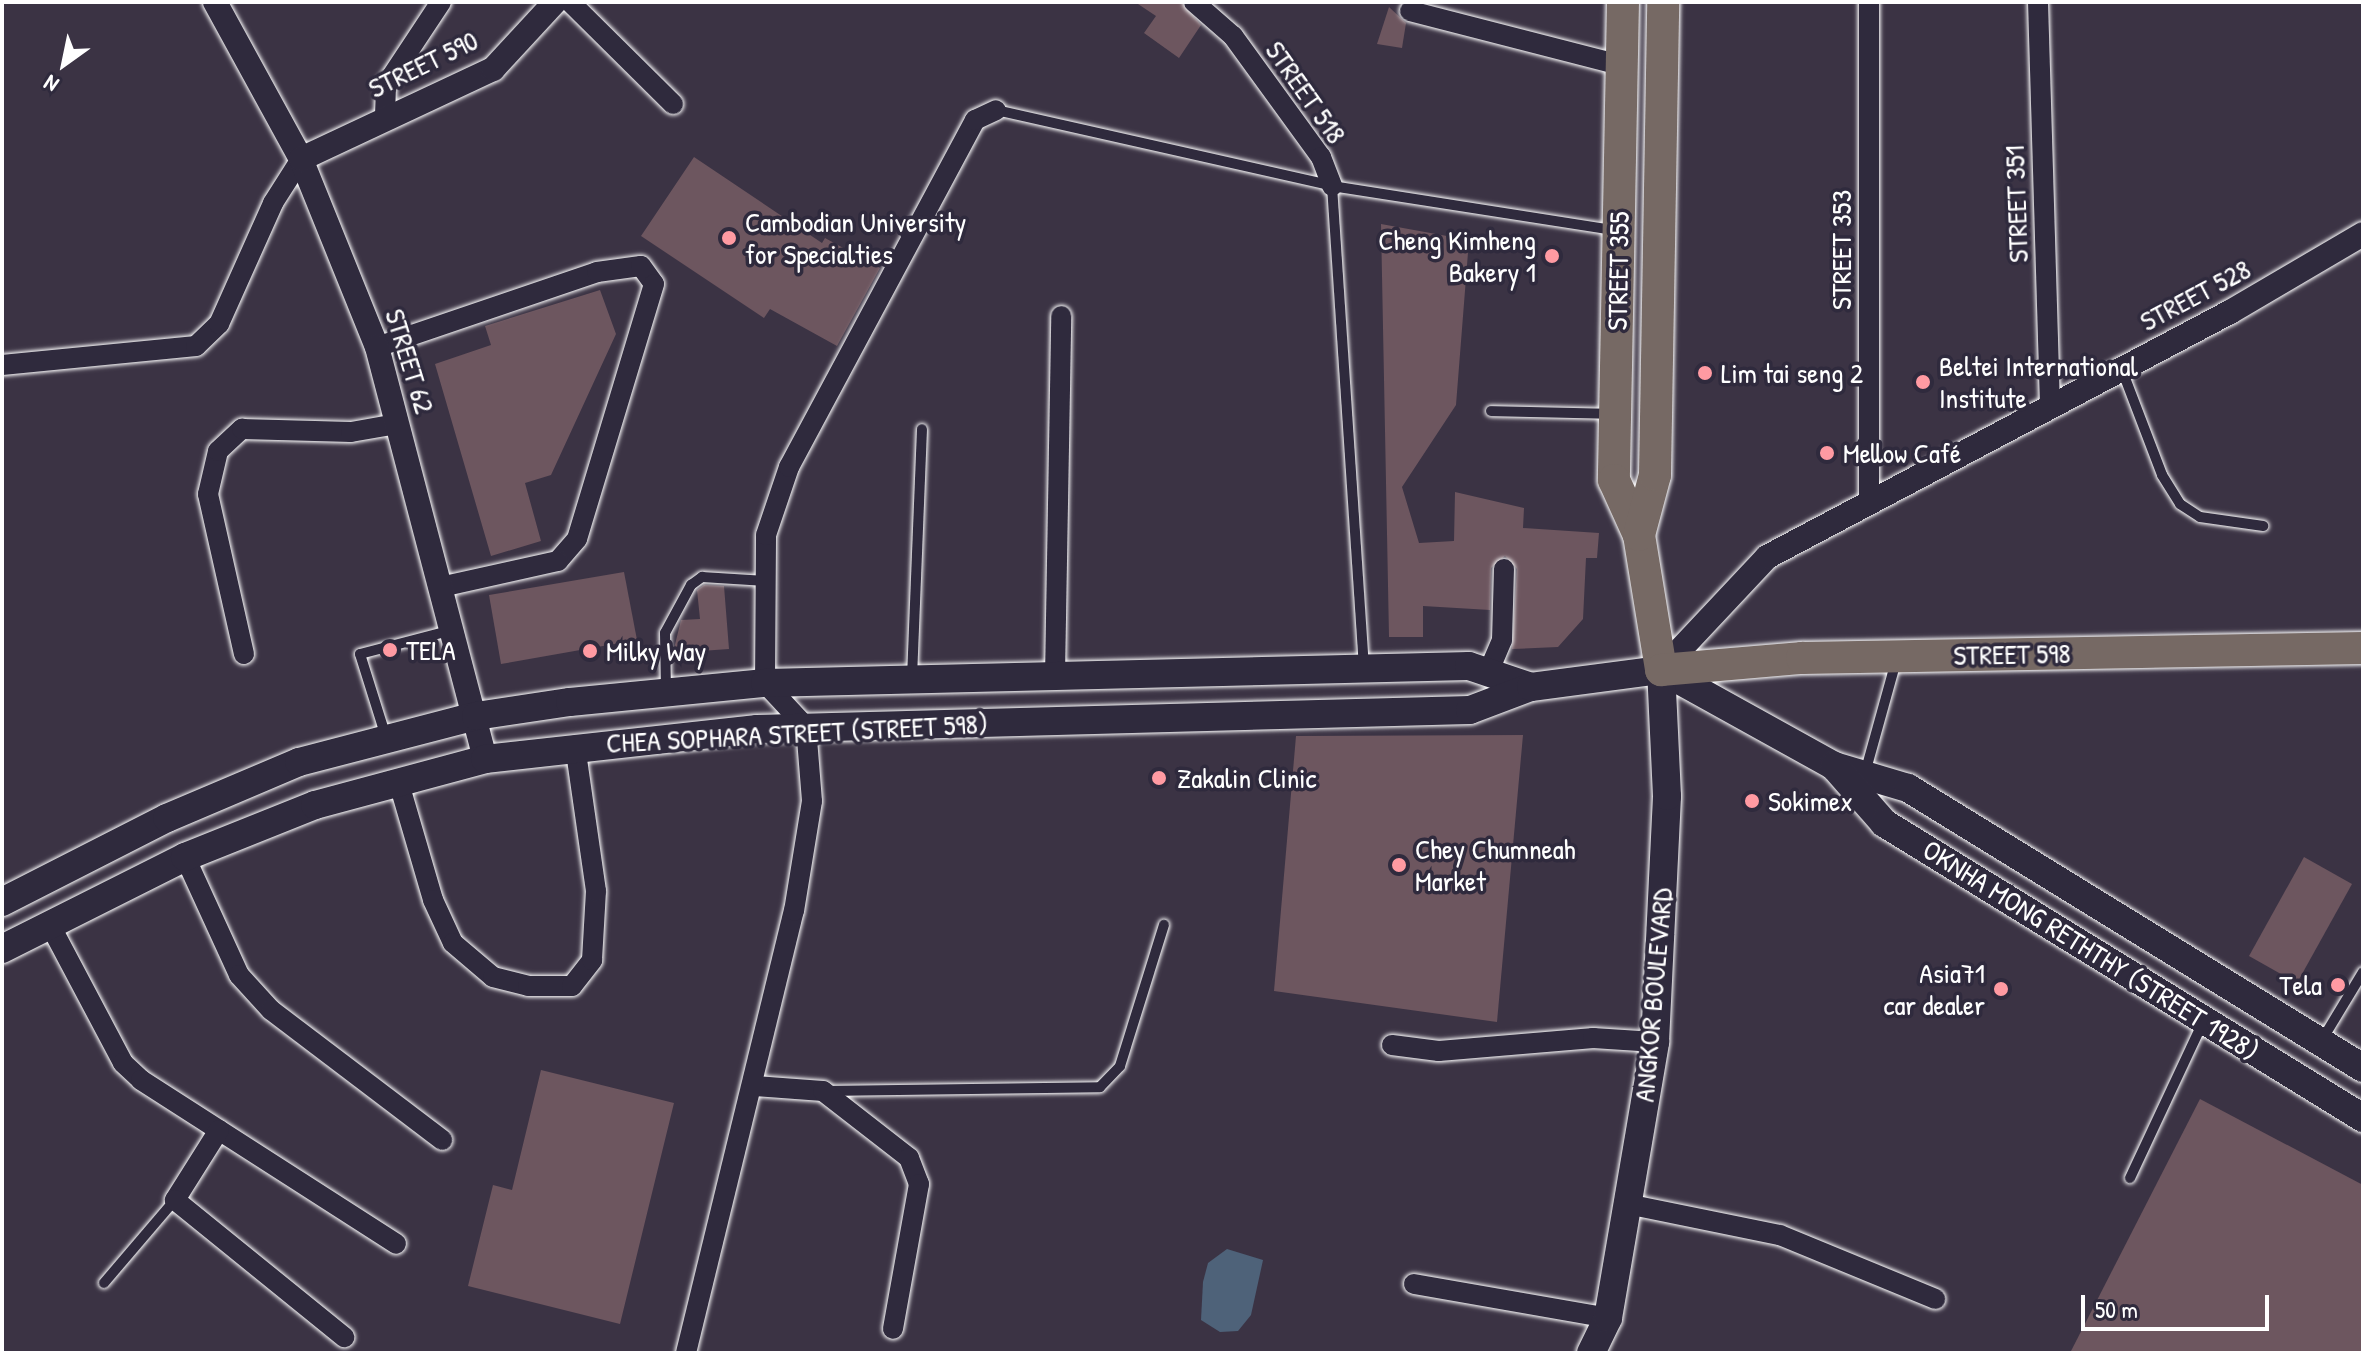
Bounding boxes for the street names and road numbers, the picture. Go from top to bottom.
street label: STREET 590 [363,23,483,105]
street label: STREET 518 [1259,34,1353,150]
street label: STREET 351 [1997,145,2035,263]
street label: STREET 353 [1824,190,1858,310]
street label: STREET 355 [1600,211,1636,331]
street label: STREET 528 [2134,252,2256,338]
street label: STREET 62 [378,305,442,417]
street label: STREET 598 [1953,636,2071,672]
street label: CHEA SOPHARA STREET (STREET 598) [605,706,989,760]
street label: OKNHA MONG RETHTHY (STREET 1928) [1917,832,2265,1068]
street label: ANGKOR BOULEVARD [1627,887,1679,1103]

